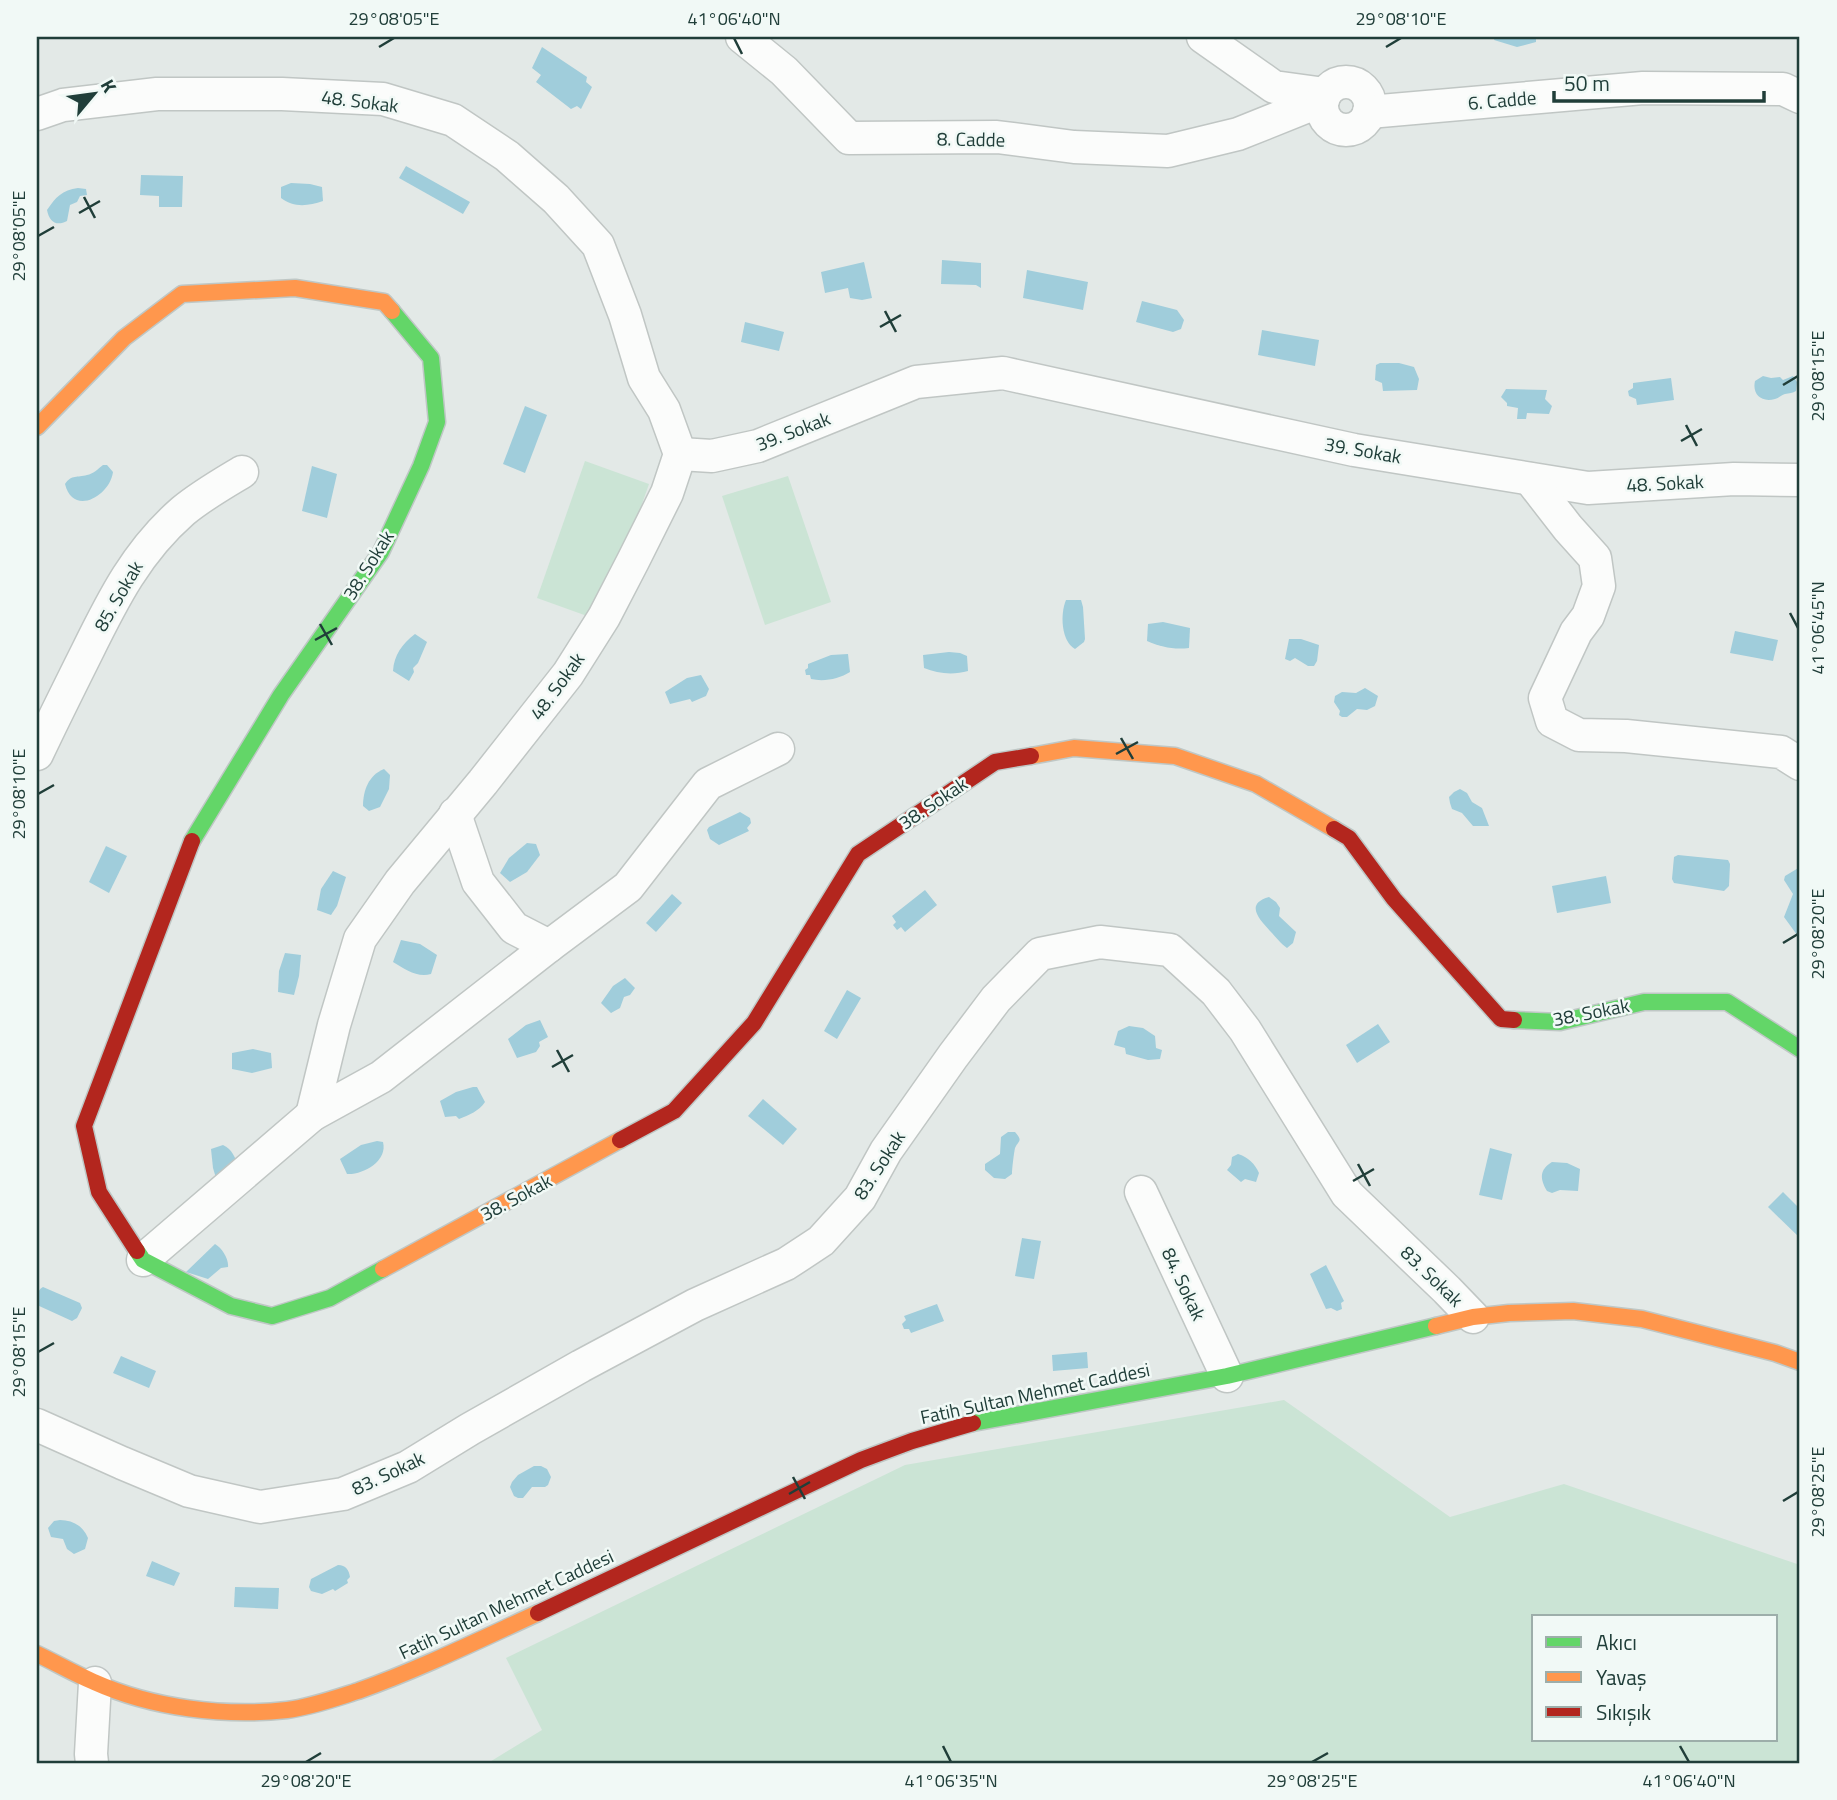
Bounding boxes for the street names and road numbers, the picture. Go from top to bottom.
street label: 48. Sokak [320,81,400,120]
street label: 6. Cadde [1467,82,1537,117]
street label: 8. Cadde [937,123,1005,154]
street label: 39. Sokak [751,403,834,458]
street label: 39. Sokak [1322,428,1404,471]
street label: 48. Sokak [1625,466,1704,499]
street label: 38. Sokak [335,524,400,605]
street label: 85. Sokak [86,555,150,637]
street label: 48. Sokak [522,646,591,726]
street label: 38. Sokak [892,769,973,836]
street label: 38. Sokak [1550,990,1632,1033]
street label: 83. Sokak [845,1124,912,1205]
street label: 38. Sokak [475,1166,557,1228]
street label: 83. Sokak [1394,1238,1470,1313]
street label: 84. Sokak [1155,1243,1214,1325]
street label: Fatih Sultan Mehmet Caddesi [917,1354,1152,1431]
street label: 83. Sokak [347,1443,429,1502]
street label: Fatih Sultan Mehmet Caddesi [394,1541,618,1666]

